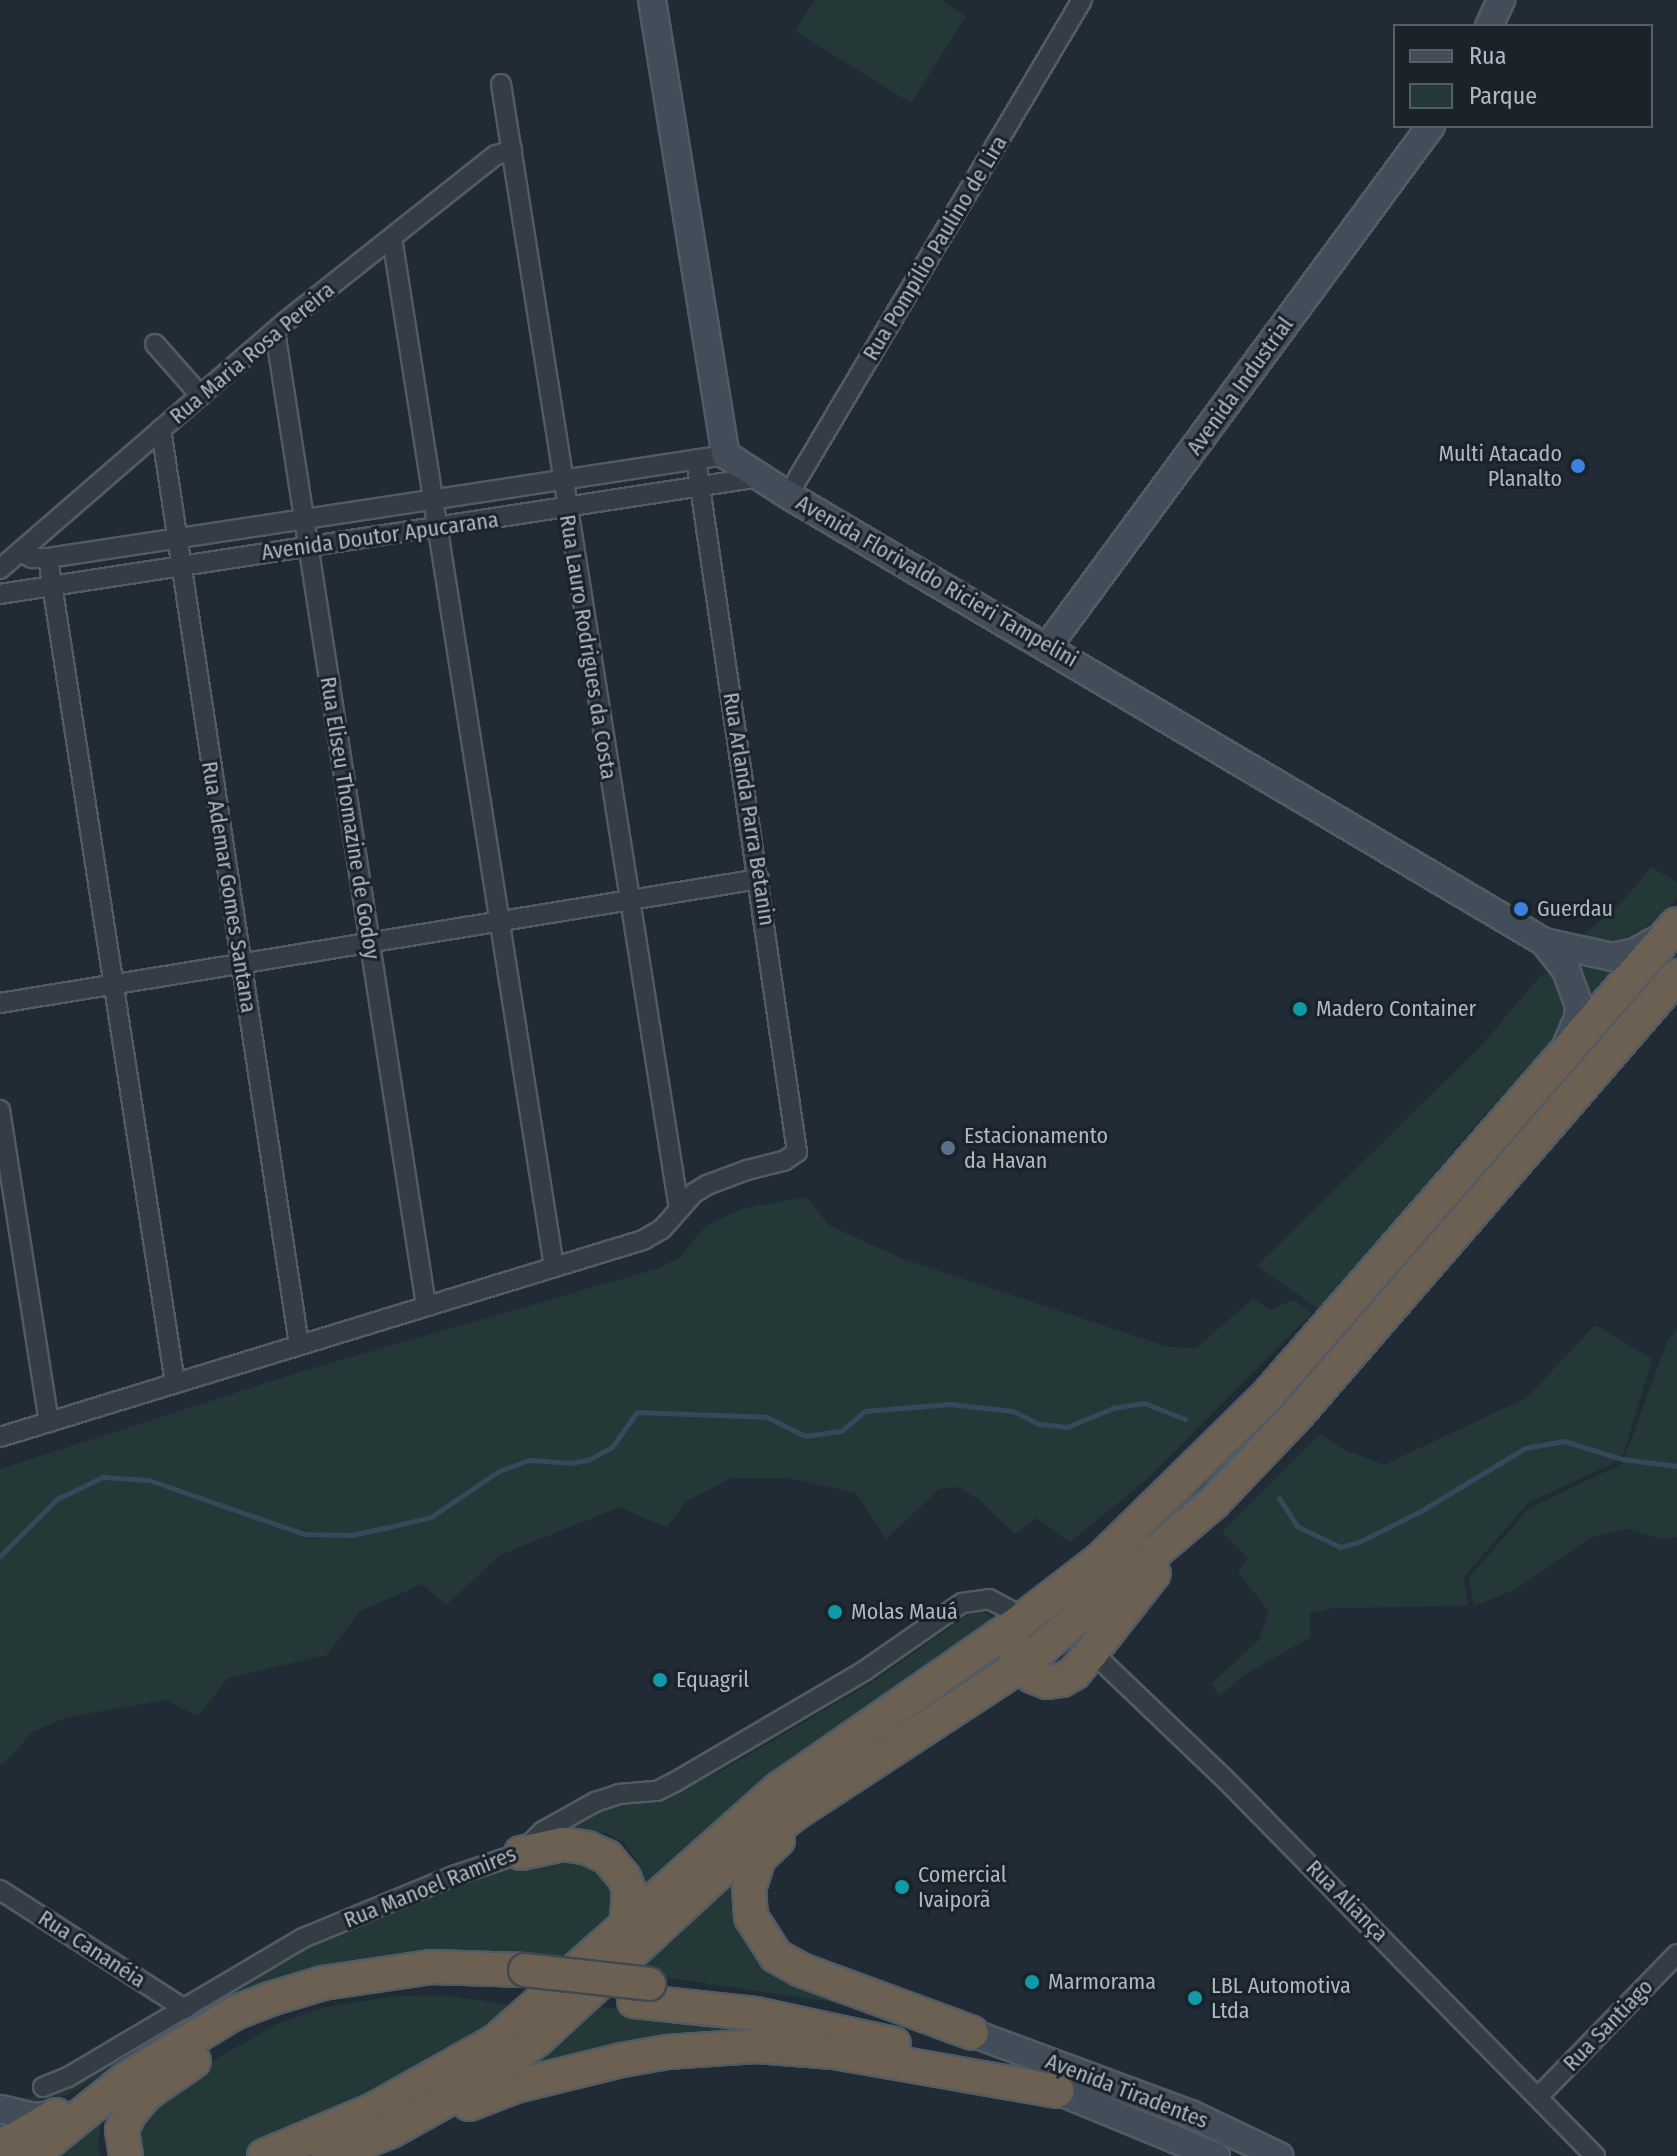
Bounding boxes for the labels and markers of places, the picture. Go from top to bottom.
place label: Multi Atacado Planalto [1438,440,1562,492]
marker: Multi Atacado Planalto [1569,457,1587,475]
place label: Guerdau [1537,896,1613,922]
marker: Guerdau [1512,900,1530,918]
place label: Madero Container [1316,996,1476,1022]
marker: Madero Container [1291,1000,1309,1018]
place label: Estacionamento da Havan [964,1122,1108,1174]
marker: Estacionamento da Havan [939,1139,957,1157]
place label: Molas Mauá [851,1599,958,1625]
marker: Molas Mauá [826,1603,844,1621]
place label: Equagril [676,1667,749,1693]
marker: Equagril [651,1671,669,1689]
place label: Comercial Ivaiporã [918,1861,1006,1912]
marker: Comercial Ivaiporã [893,1878,911,1896]
place label: Marmorama [1048,1969,1156,1995]
place label: LBL Automotiva Ltda [1211,1972,1351,2024]
marker: Marmorama [1023,1973,1041,1991]
marker: LBL Automotiva Ltda [1186,1989,1204,2007]

